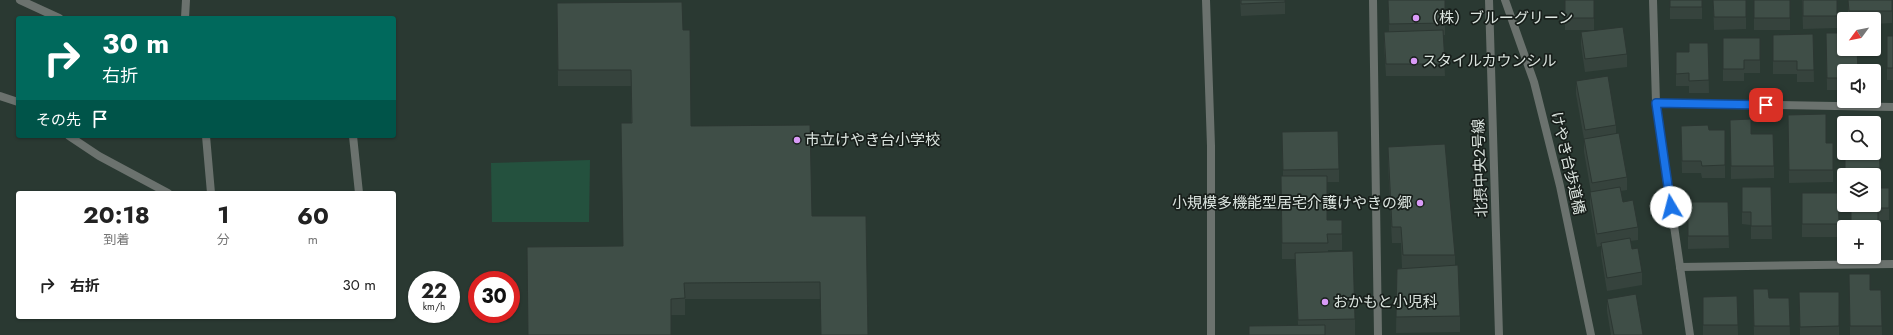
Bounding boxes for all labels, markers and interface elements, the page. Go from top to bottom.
place label: （株）ブルーグリーン [1424,7,1573,29]
north arrow [1837,12,1881,56]
map controls [1837,12,1881,264]
marker: （株）ブルーグリーン [1411,13,1421,23]
text: 30 m [102,23,169,64]
icon: right [36,32,88,84]
place label: スタイルカウンシル [1422,50,1557,72]
marker: スタイルカウンシル [1409,56,1419,66]
text: 右折 [102,63,138,89]
button: sound [1837,64,1881,108]
pin [1749,88,1783,122]
icon: arrive [1755,94,1777,116]
icon: arrive [89,108,111,130]
text: その先 [36,109,81,131]
street label: けやき台歩道橋 [1545,109,1591,217]
button: search [1837,116,1881,160]
street label: 北摂中央２号線 [1467,118,1493,218]
place label: 市立けやき台小学校 [805,129,940,151]
marker: 市立けやき台小学校 [792,135,802,145]
button: layers [1837,168,1881,212]
position arrow [1650,186,1692,228]
place label: 小規模多機能型居宅介護けやきの郷 [1172,192,1412,214]
text: 20:18 [83,197,150,232]
text: 1 [217,197,229,232]
text: 60 [297,198,329,233]
marker: 小規模多機能型居宅介護けやきの郷 [1415,198,1425,208]
button: + [1837,220,1881,264]
text: 到着 [103,230,129,249]
text: 分 [217,230,230,249]
text: m [308,230,318,249]
speed limit sign: 30 [468,271,520,323]
icon: right [36,274,58,296]
text: 30 m [343,274,376,296]
text: 右折 [70,275,100,297]
text: 22 [421,277,447,306]
place label: おかもと小児科 [1333,291,1438,313]
marker: おかもと小児科 [1320,297,1330,307]
text: km/h [423,299,445,314]

